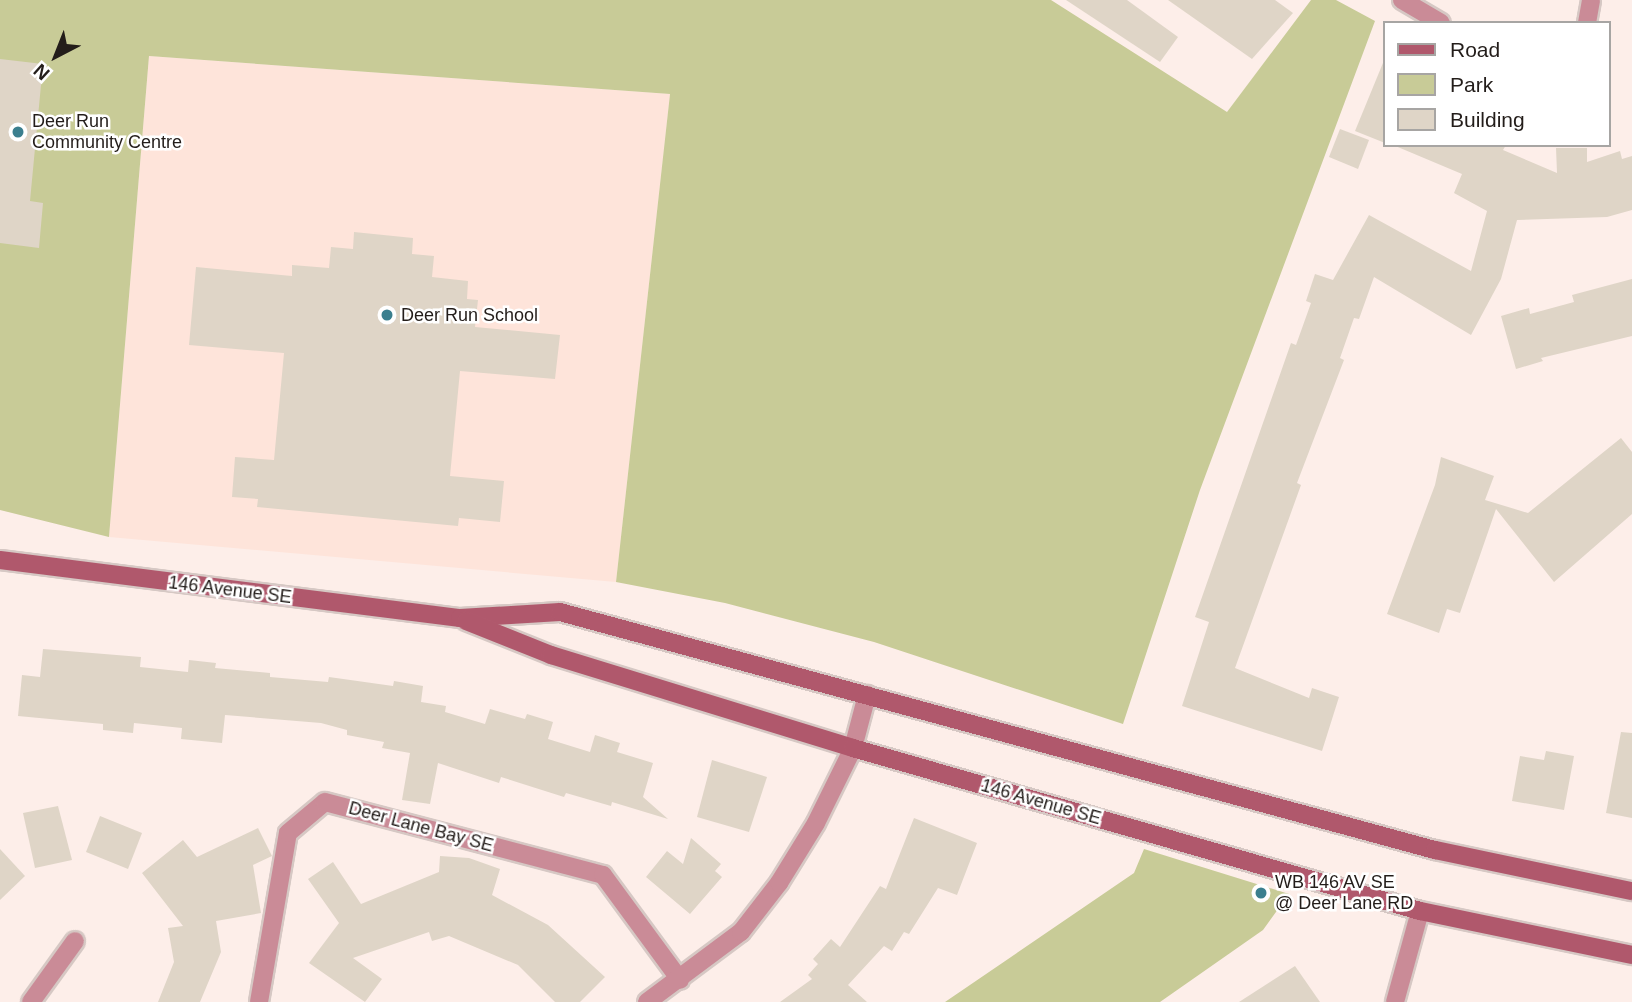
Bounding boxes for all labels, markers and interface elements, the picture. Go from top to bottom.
north arrow [21,21,91,91]
legend [1384,21,1611,147]
text: Road [1450,38,1500,61]
text: N [29,60,54,84]
text: Park [1450,73,1493,96]
text: Building [1450,108,1525,131]
place label: Deer Run Community Centre [32,111,182,154]
marker: Deer Run Community Centre [10,124,26,140]
place label: Deer Run School [401,304,538,326]
marker: Deer Run School [379,307,395,323]
street label: 146 Avenue SE [167,572,293,608]
street label: 146 Avenue SE [978,774,1104,830]
street label: Deer Lane Bay SE [346,797,496,857]
place label: WB 146 AV SE @ Deer Lane RD [1275,872,1413,914]
marker: WB 146 AV SE @ Deer Lane RD [1253,885,1269,901]

